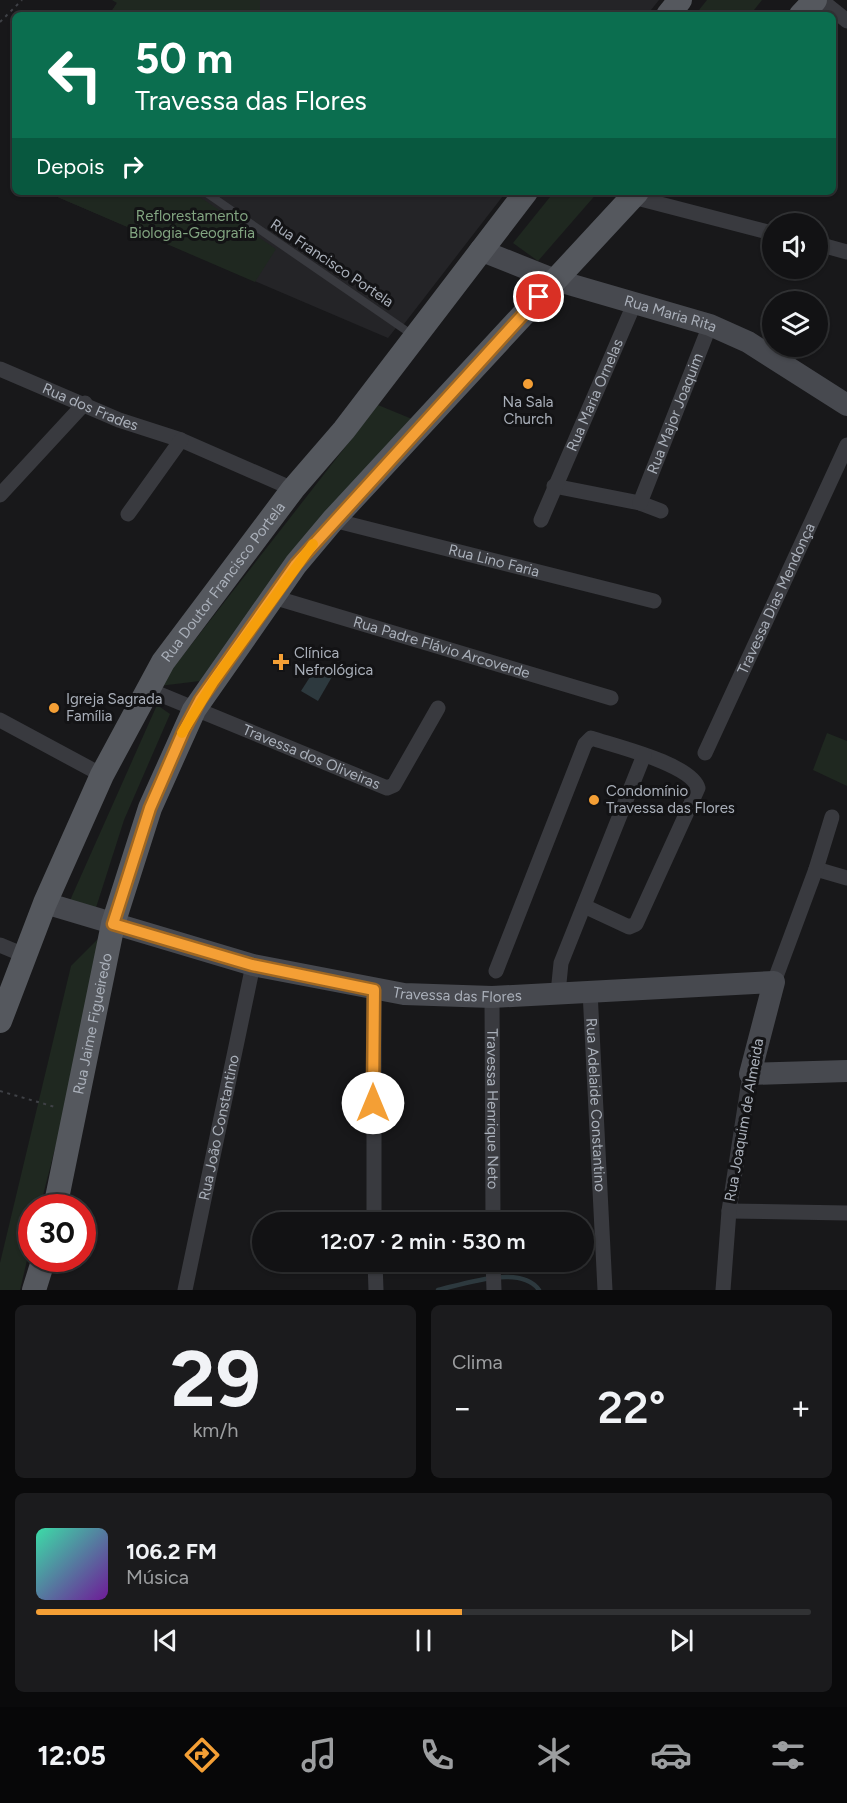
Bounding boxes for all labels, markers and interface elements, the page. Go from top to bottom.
text: 50 m [135,33,233,84]
icon: left [36,36,114,114]
text: Travessa das Flores [135,84,367,117]
icon: right [116,150,149,183]
text: Depois [36,153,104,180]
park label: Reflorestamento Biologia-Geografia [129,207,255,242]
map controls [762,213,828,357]
button: sound [762,213,828,279]
street label: Rua Francisco Portela [267,215,397,311]
pin [513,271,564,322]
icon: arrive [522,280,555,313]
button: layers [762,291,828,357]
street label: Rua Maria Rita [622,292,720,336]
street label: Rua Maria Ornelas [563,336,627,454]
street label: Rua Major Joaquim [643,351,707,477]
marker: Na Sala Church [521,377,535,391]
street label: Rua dos Frades [40,379,140,435]
place label: Na Sala Church [503,393,553,428]
street label: Rua Doutor Francisco Portela [157,499,289,665]
street label: Travessa Dias Mendonça [734,520,819,677]
street label: Rua Lino Faria [447,540,541,581]
street label: Rua Padre Flávio Arcoverde [351,612,532,682]
place label: Clínica Nefrológica [294,644,373,679]
marker: Clínica Nefrológica [272,653,290,671]
place label: Igreja Sagrada Família [66,690,162,725]
marker: Igreja Sagrada Família [47,701,61,715]
street label: Travessa dos Oliveiras [240,720,383,793]
place label: Condomínio Travessa das Flores [606,782,735,817]
marker: Condomínio Travessa das Flores [587,793,601,807]
street label: Rua Jaime Figueiredo [69,951,116,1096]
street label: Travessa das Flores [391,983,522,1006]
street label: Rua Adelaide Constantino [582,1017,609,1193]
street label: Travessa Henrique Neto [483,1028,502,1190]
street label: Rua Joaquim de Almeida [721,1037,767,1203]
street label: Rua João Constantino [195,1053,243,1202]
position arrow [341,1071,405,1135]
speed limit sign: 30 [18,1194,96,1272]
text: 12:07 · 2 min · 530 m [321,1228,525,1255]
text: 29 [170,1332,261,1426]
text: Clima [452,1350,503,1374]
text: 22° [597,1380,666,1434]
text: − [452,1388,473,1427]
text: + [790,1388,811,1427]
text: km/h [193,1418,238,1442]
text: 106.2 FM [126,1538,217,1565]
text: Música [126,1565,189,1589]
icon: previous [149,1624,182,1657]
icon: pause [407,1624,440,1657]
icon: next [665,1624,698,1657]
icon: directions [181,1734,223,1776]
icon: music [298,1734,340,1776]
icon: phone [416,1734,458,1776]
icon: climate [533,1734,575,1776]
icon: car [650,1734,692,1776]
icon: filters [767,1734,809,1776]
text: 12:05 [38,1739,106,1772]

